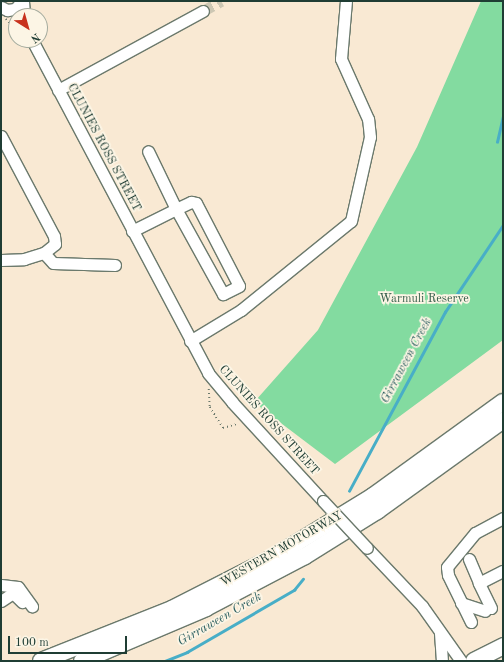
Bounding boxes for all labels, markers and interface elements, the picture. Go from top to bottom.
north arrow [8,8,48,48]
text: N [28,30,42,44]
street label: CLUNIES ROSS STREET [63,82,143,214]
park label: Warmuli Reserve [379,293,469,307]
water label: Girraween Creek [378,316,436,406]
street label: CLUNIES ROSS STREET [215,363,321,479]
street label: WESTERN MOTORWAY [219,509,345,591]
water label: Girraween Creek [175,590,265,650]
scale bar [10,628,129,654]
text: 100 m [15,637,49,649]

